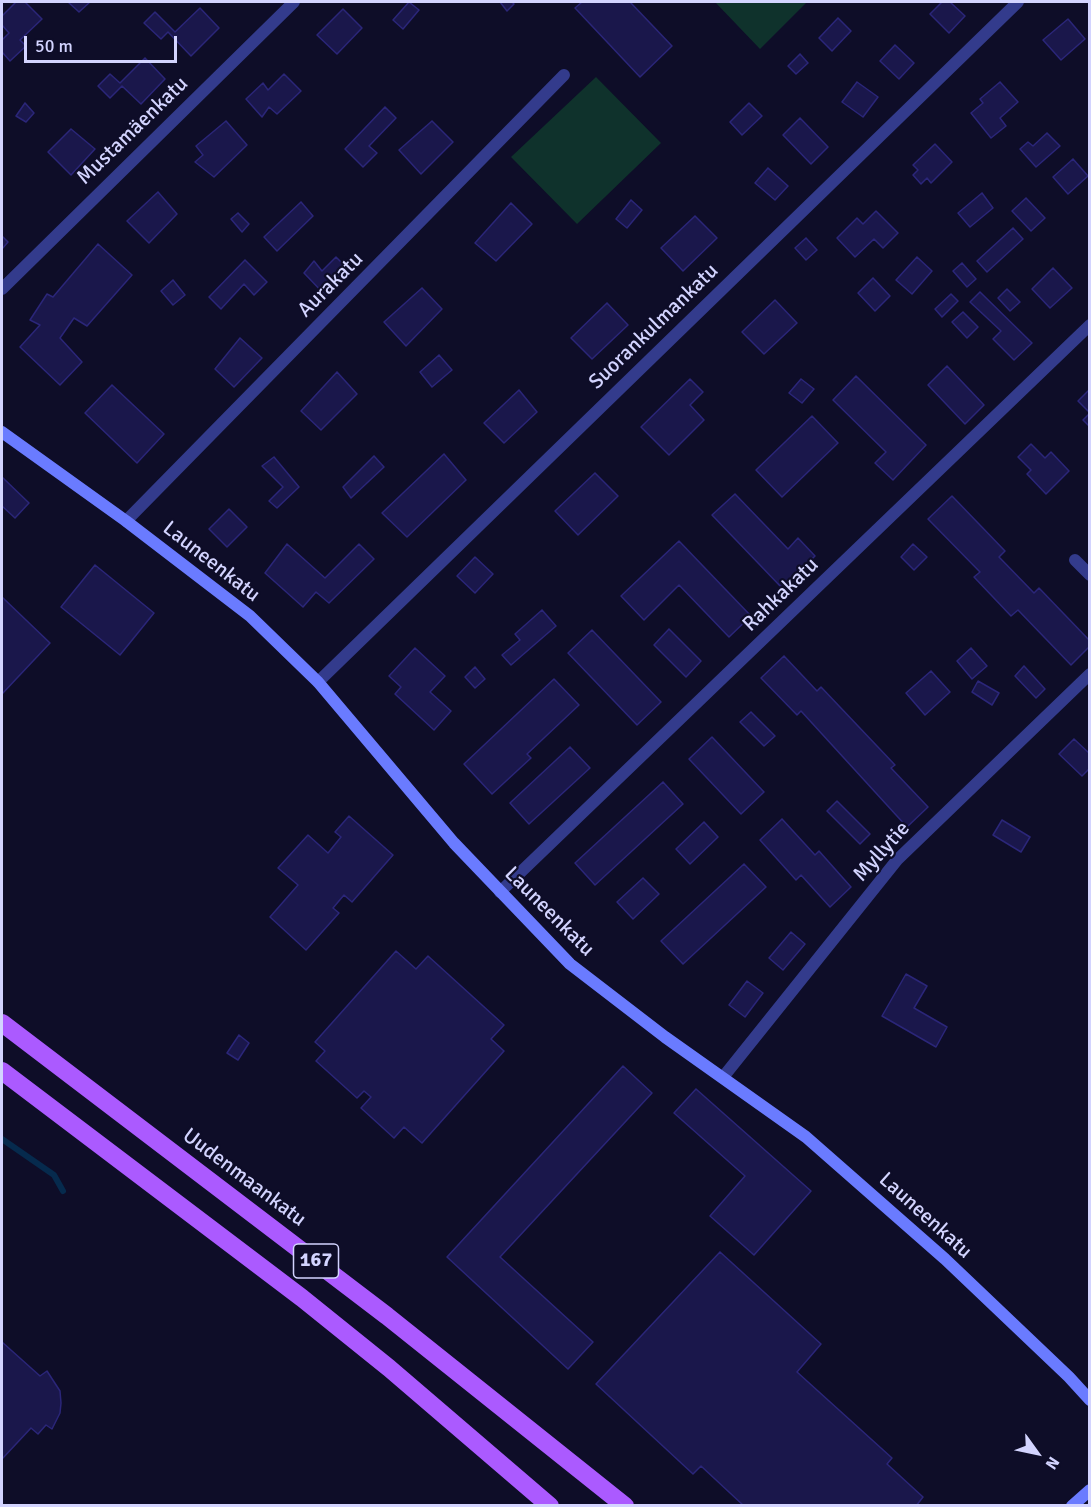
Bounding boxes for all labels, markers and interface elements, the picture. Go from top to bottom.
scale bar [27,24,180,62]
text: 50 m [35,35,73,57]
street label: Mustamäenkatu [72,72,194,190]
street label: Aurakatu [293,247,369,323]
street label: Suorankulmankatu [584,259,724,395]
street label: Launeenkatu [157,516,265,608]
street label: Rahkakatu [738,553,824,637]
street label: Myllytie [848,817,916,887]
street label: Launeenkatu [499,862,599,962]
street label: Uudenmaankatu [177,1123,311,1233]
street label: Launeenkatu [873,1168,977,1264]
road number: 167 [294,1244,338,1278]
north arrow [1007,1423,1067,1483]
text: N [1041,1453,1064,1473]

